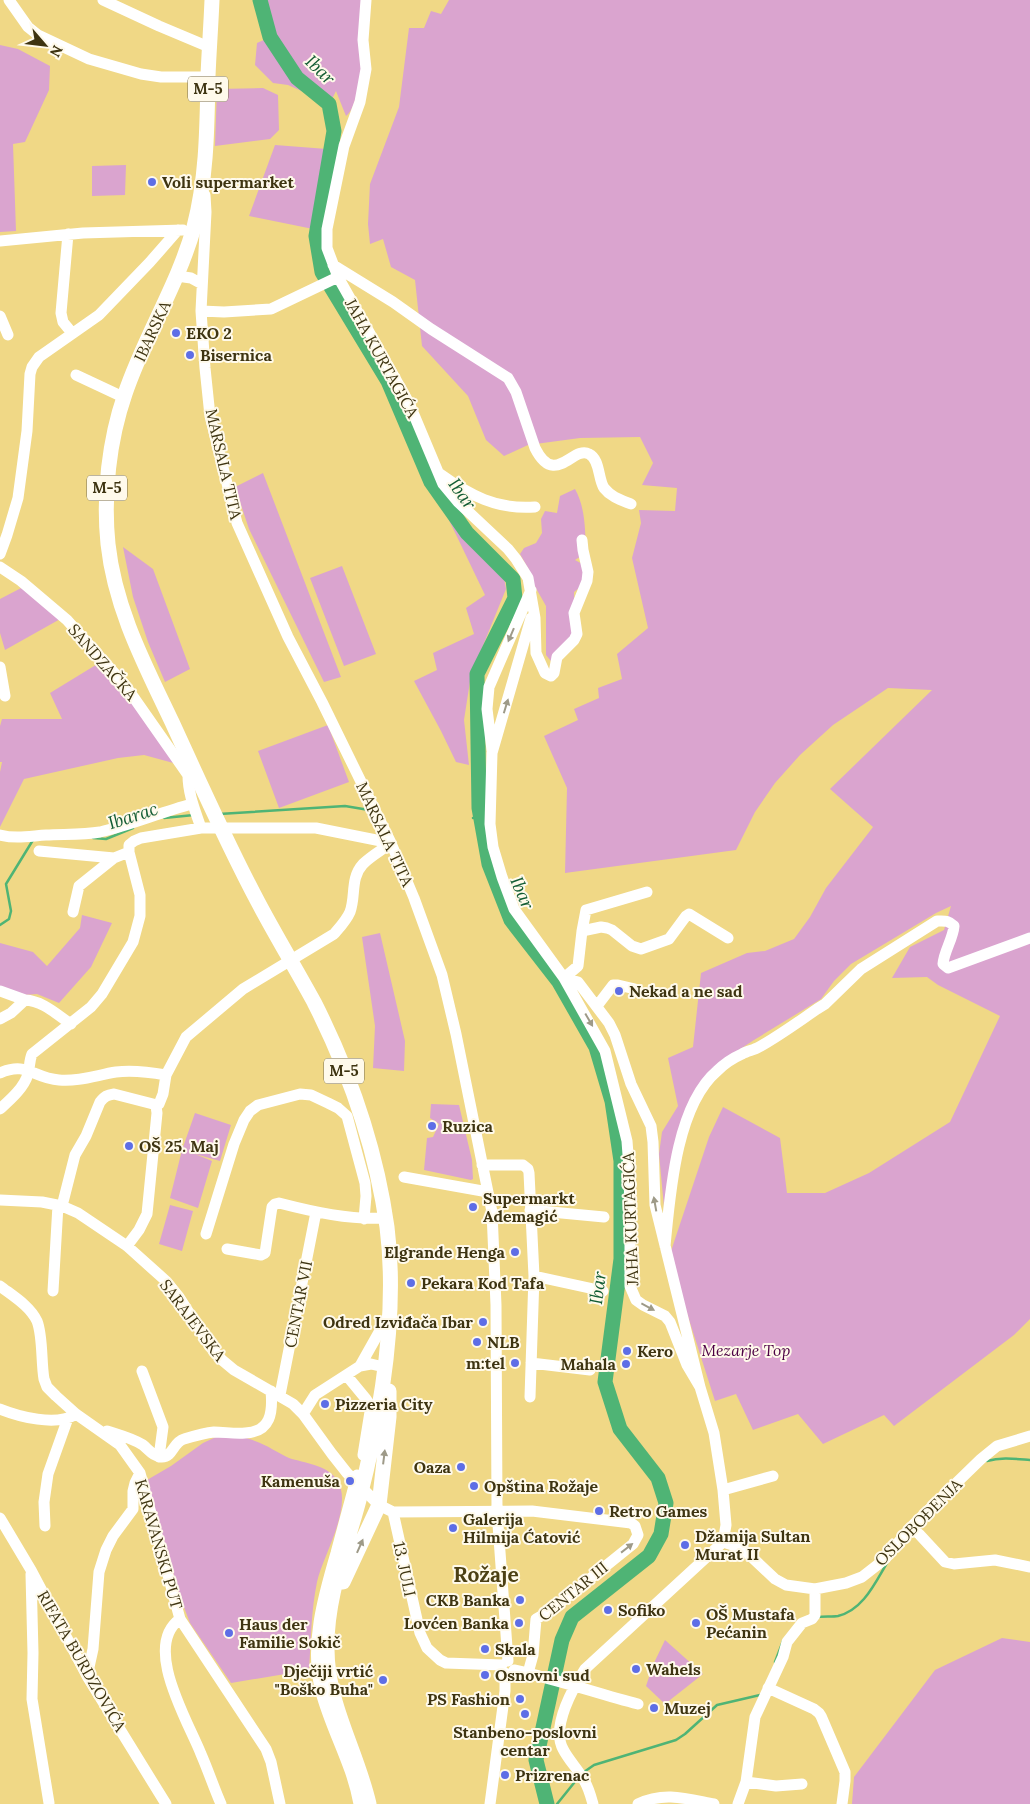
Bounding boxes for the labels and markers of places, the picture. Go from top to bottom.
place label: Voli supermarket [162,172,294,192]
marker: Voli supermarket [146,176,158,188]
place label: EKO 2 [186,323,232,343]
marker: EKO 2 [170,327,182,339]
place label: Bisernica [200,345,272,365]
marker: Bisernica [184,349,196,361]
place label: Nekad a ne sad [629,981,743,1001]
marker: Nekad a ne sad [613,985,625,997]
place label: Ruzica [442,1116,494,1136]
marker: Ruzica [426,1120,438,1132]
place label: OŠ 25. Maj [139,1136,219,1156]
marker: OŠ 25. Maj [123,1140,135,1152]
place label: Supermarkt Ademagić [483,1188,575,1226]
marker: Supermarkt Ademagić [467,1201,479,1213]
place label: Elgrande Henga [384,1242,506,1262]
marker: Elgrande Henga [509,1246,521,1258]
place label: Pekara Kod Tafa [421,1273,545,1293]
marker: Pekara Kod Tafa [405,1277,417,1289]
place label: Odred Izviđača Ibar [323,1312,473,1332]
marker: Odred Izviđača Ibar [477,1316,489,1328]
place label: NLB [487,1332,520,1352]
marker: NLB [471,1336,483,1348]
place label: Kero [637,1341,673,1361]
marker: Kero [621,1345,633,1357]
place label: m:tel [466,1353,505,1373]
place label: Mahala [560,1354,617,1374]
marker: m:tel [509,1357,521,1369]
marker: Mahala [620,1358,632,1370]
place label: Pizzeria City [335,1394,433,1414]
marker: Pizzeria City [319,1398,331,1410]
place label: Oaza [414,1457,452,1477]
marker: Oaza [455,1461,467,1473]
place label: Kamenuša [261,1471,341,1491]
marker: Kamenuša [344,1475,356,1487]
place label: Opština Rožaje [484,1476,599,1496]
marker: Opština Rožaje [468,1480,480,1492]
place label: Retro Games [609,1501,708,1521]
marker: Retro Games [593,1505,605,1517]
place label: Galerija Hilmija Ćatović [463,1509,581,1547]
marker: Galerija Hilmija Ćatović [447,1522,459,1534]
place label: Džamija Sultan Murat II [695,1526,811,1564]
marker: Džamija Sultan Murat II [679,1539,691,1551]
place label: CKB Banka [426,1590,511,1610]
marker: CKB Banka [514,1594,526,1606]
place label: Sofiko [618,1600,665,1620]
marker: Sofiko [602,1604,614,1616]
place label: OŠ Mustafa Pećanin [706,1604,795,1642]
place label: Lovćen Banka [404,1613,510,1633]
place label: Haus der Familie Sokič [239,1614,341,1652]
marker: Lovćen Banka [513,1617,525,1629]
marker: OŠ Mustafa Pećanin [690,1617,702,1629]
marker: Haus der Familie Sokič [223,1627,235,1639]
place label: Skala [495,1639,536,1659]
marker: Skala [479,1643,491,1655]
place label: Wahels [646,1659,701,1679]
place label: Dječiji vrtić "Boško Buha" [275,1661,374,1699]
marker: Wahels [630,1663,642,1675]
place label: Osnovni sud [495,1665,590,1685]
marker: Osnovni sud [479,1669,491,1681]
marker: Dječiji vrtić "Boško Buha" [377,1674,389,1686]
place label: PS Fashion [427,1689,510,1709]
marker: PS Fashion [514,1693,526,1705]
place label: Muzej [664,1698,711,1718]
marker: Muzej [648,1702,660,1714]
marker: Stanbeno-poslovni centar [519,1708,531,1720]
place label: Stanbeno-poslovni centar [453,1722,597,1760]
place label: Prizrenac [515,1765,590,1785]
marker: Prizrenac [499,1769,511,1781]

